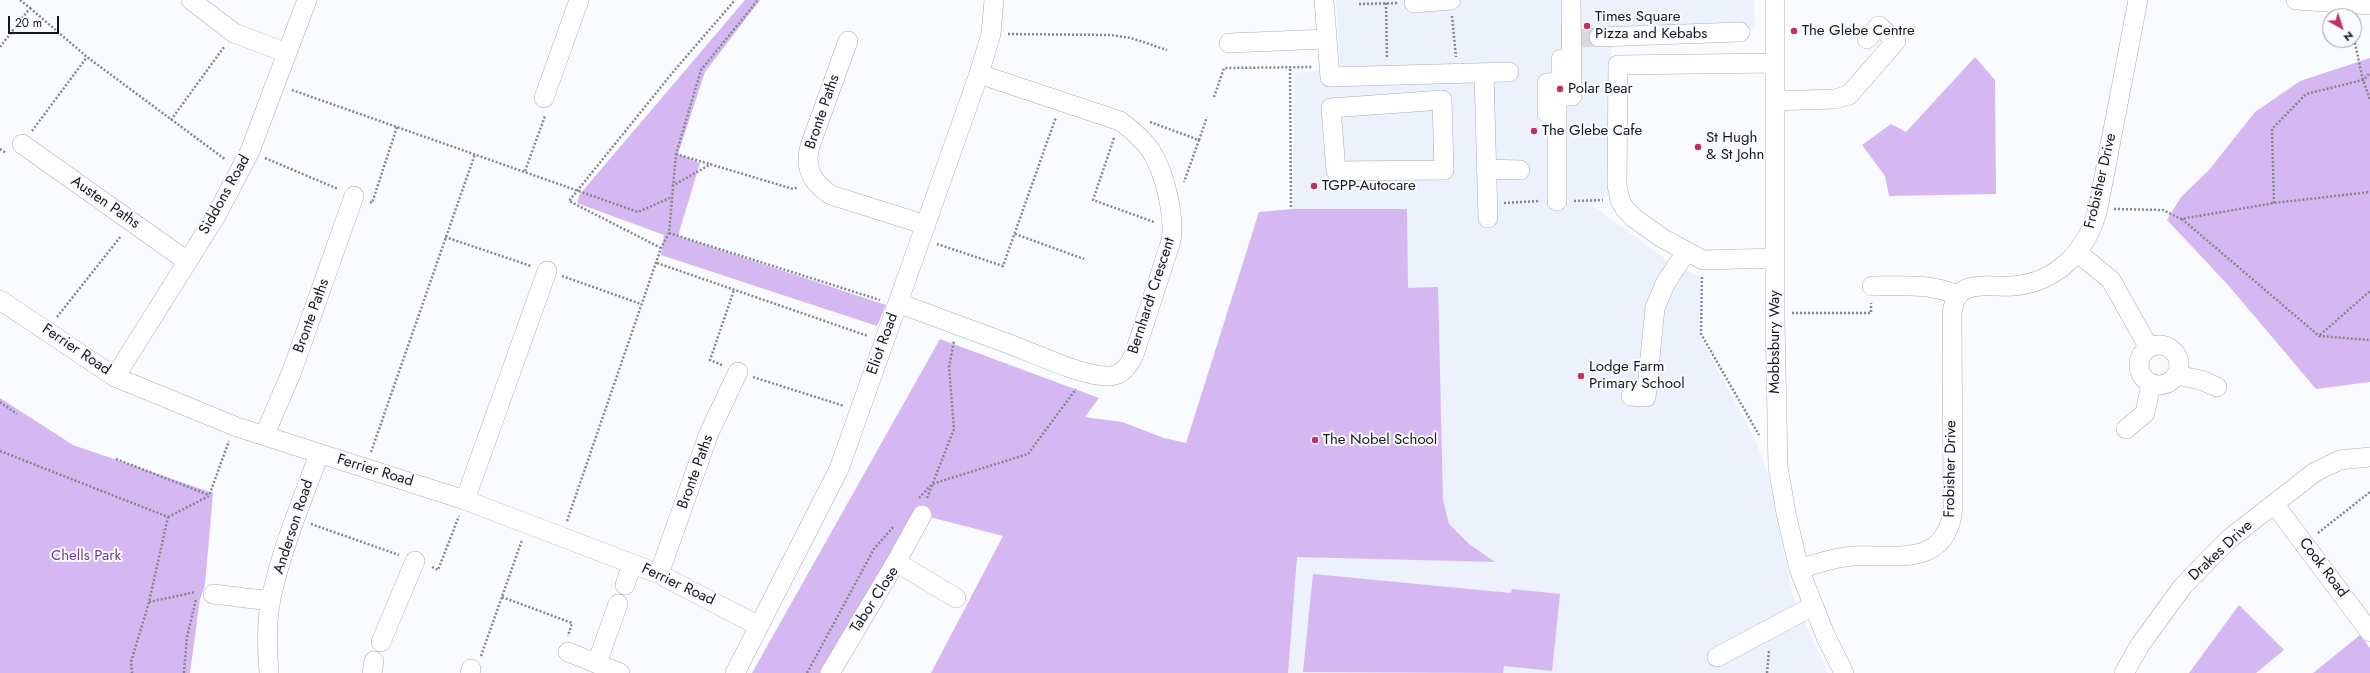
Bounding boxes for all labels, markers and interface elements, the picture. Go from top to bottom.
scale bar [10,8,61,34]
place label: Times Square Pizza and Kebabs [1595,8,1707,43]
north arrow [2322,8,2362,48]
text: 20 m [15,14,42,32]
marker: Times Square Pizza and Kebabs [1582,21,1592,31]
place label: The Glebe Centre [1802,22,1915,40]
marker: The Glebe Centre [1789,26,1799,36]
text: N [2341,28,2357,46]
street label: Bronte Paths [802,72,844,152]
place label: Polar Bear [1568,80,1633,98]
marker: Polar Bear [1555,84,1565,94]
place label: The Glebe Cafe [1542,122,1642,140]
marker: The Glebe Cafe [1529,126,1539,136]
place label: St Hugh & St John [1706,129,1764,164]
street label: Frobisher Drive [2081,132,2121,230]
marker: St Hugh & St John [1693,142,1703,152]
street label: Siddons Road [196,152,254,238]
street label: Austen Paths [67,173,143,233]
place label: TGPP-Autocare [1322,177,1416,195]
marker: TGPP-Autocare [1309,181,1319,191]
street label: Bernhardt Crescent [1125,236,1179,356]
street label: Bronte Paths [290,276,334,356]
street label: Mobbsbury Way [1766,290,1784,394]
street label: Eliot Road [864,311,902,377]
street label: Ferrier Road [38,321,114,379]
place label: Lodge Farm Primary School [1589,358,1685,393]
marker: Lodge Farm Primary School [1576,371,1586,381]
street label: Frobisher Drive [1941,420,1961,518]
place label: The Nobel School [1323,431,1437,449]
street label: Bronte Paths [674,432,718,512]
marker: The Nobel School [1310,435,1320,445]
street label: Ferrier Road [335,451,415,491]
street label: Anderson Road [270,478,318,576]
street label: Drakes Drive [2185,517,2257,585]
street label: Cook Road [2295,535,2351,601]
park label: Chells Park [51,547,121,565]
street label: Ferrier Road [639,560,717,610]
street label: Tabor Close [847,564,903,636]

